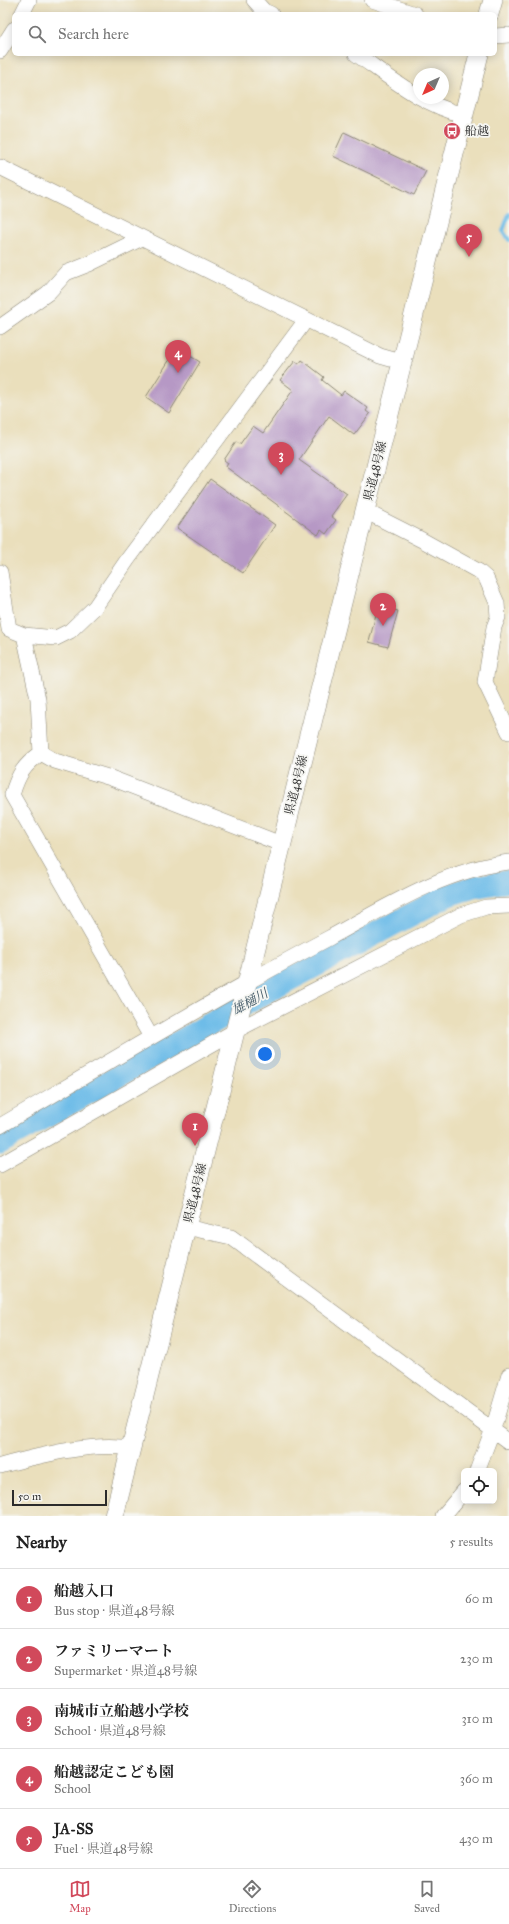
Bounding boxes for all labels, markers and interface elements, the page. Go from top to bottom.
search box [12,12,497,56]
icon: search [26,23,48,45]
text: Search here [58,25,129,43]
north arrow [413,68,449,104]
bus stop icon: 船越 [442,121,462,141]
place label: 船越 [465,124,489,138]
pin: 5 [456,224,482,257]
pin: 4 [165,340,191,373]
street label: 県道48号線 [361,440,389,502]
pin: 3 [268,442,294,475]
pin: 2 [370,593,396,626]
street label: 県道48号線 [282,754,310,816]
water label: 雄樋川 [229,985,273,1018]
your location [255,1044,275,1064]
pin: 1 [182,1113,208,1146]
street label: 県道48号線 [181,1162,209,1224]
map controls [461,1468,497,1504]
button: locate [461,1468,497,1504]
scale bar [12,1488,107,1507]
text: 50 m [18,1490,41,1503]
text: Nearby [16,1532,67,1553]
text: 5 results [449,1534,493,1550]
text: 船越入口 [54,1582,114,1600]
text: 1 [26,1591,32,1607]
text: 60 m [465,1591,493,1607]
text: Bus stop · 県道48号線 [54,1603,174,1619]
text: ファミリーマート [54,1642,174,1660]
text: 2 [26,1651,32,1667]
text: 230 m [460,1651,493,1667]
text: Supermarket · 県道48号線 [54,1663,197,1679]
text: 南城市立船越小学校 [54,1702,189,1720]
text: 3 [26,1711,32,1727]
text: 310 m [461,1711,493,1727]
text: School · 県道48号線 [54,1723,166,1739]
text: 船越認定こども園 [54,1763,174,1781]
text: 4 [25,1771,33,1787]
text: 360 m [460,1771,493,1787]
text: School [54,1781,91,1797]
text: JA-SS [54,1820,93,1838]
text: 5 [26,1831,32,1847]
text: 430 m [459,1831,493,1847]
text: Fuel · 県道48号線 [54,1841,153,1857]
tab: Map [69,1878,91,1915]
tab: Directions [229,1878,276,1915]
tab: Saved [414,1878,440,1915]

